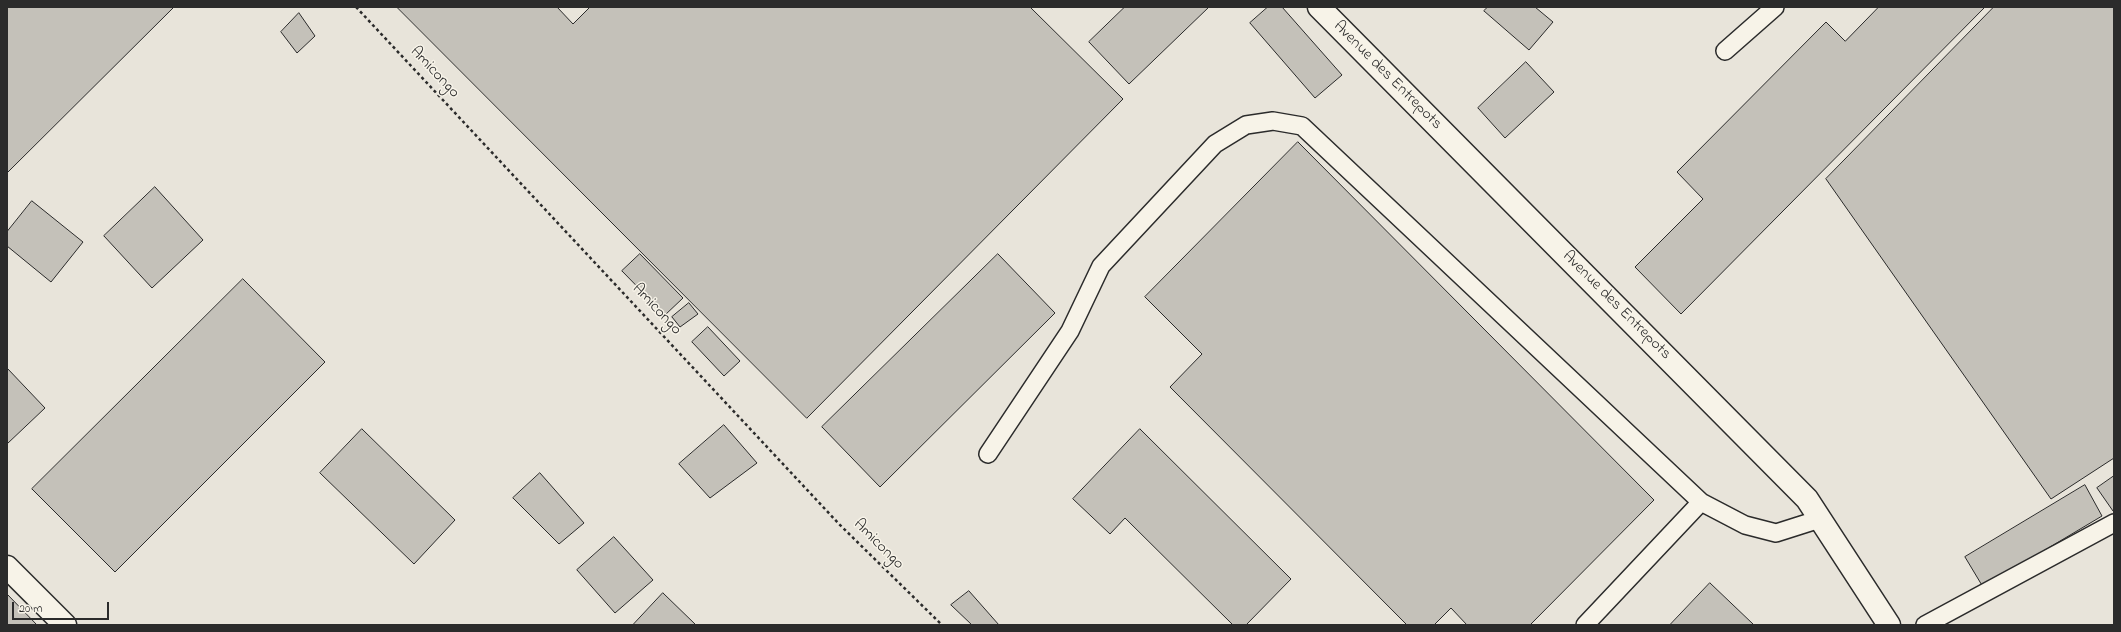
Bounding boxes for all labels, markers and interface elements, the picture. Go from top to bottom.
street label: Avenue des Entrepots [1329,18,1445,134]
street label: Amicongo [405,43,463,103]
street label: Avenue des Entrepots [1558,248,1674,364]
street label: Amicongo [627,280,685,340]
street label: Amicongo [849,516,907,574]
scale bar [14,594,111,620]
text: 20 m [19,600,42,618]

